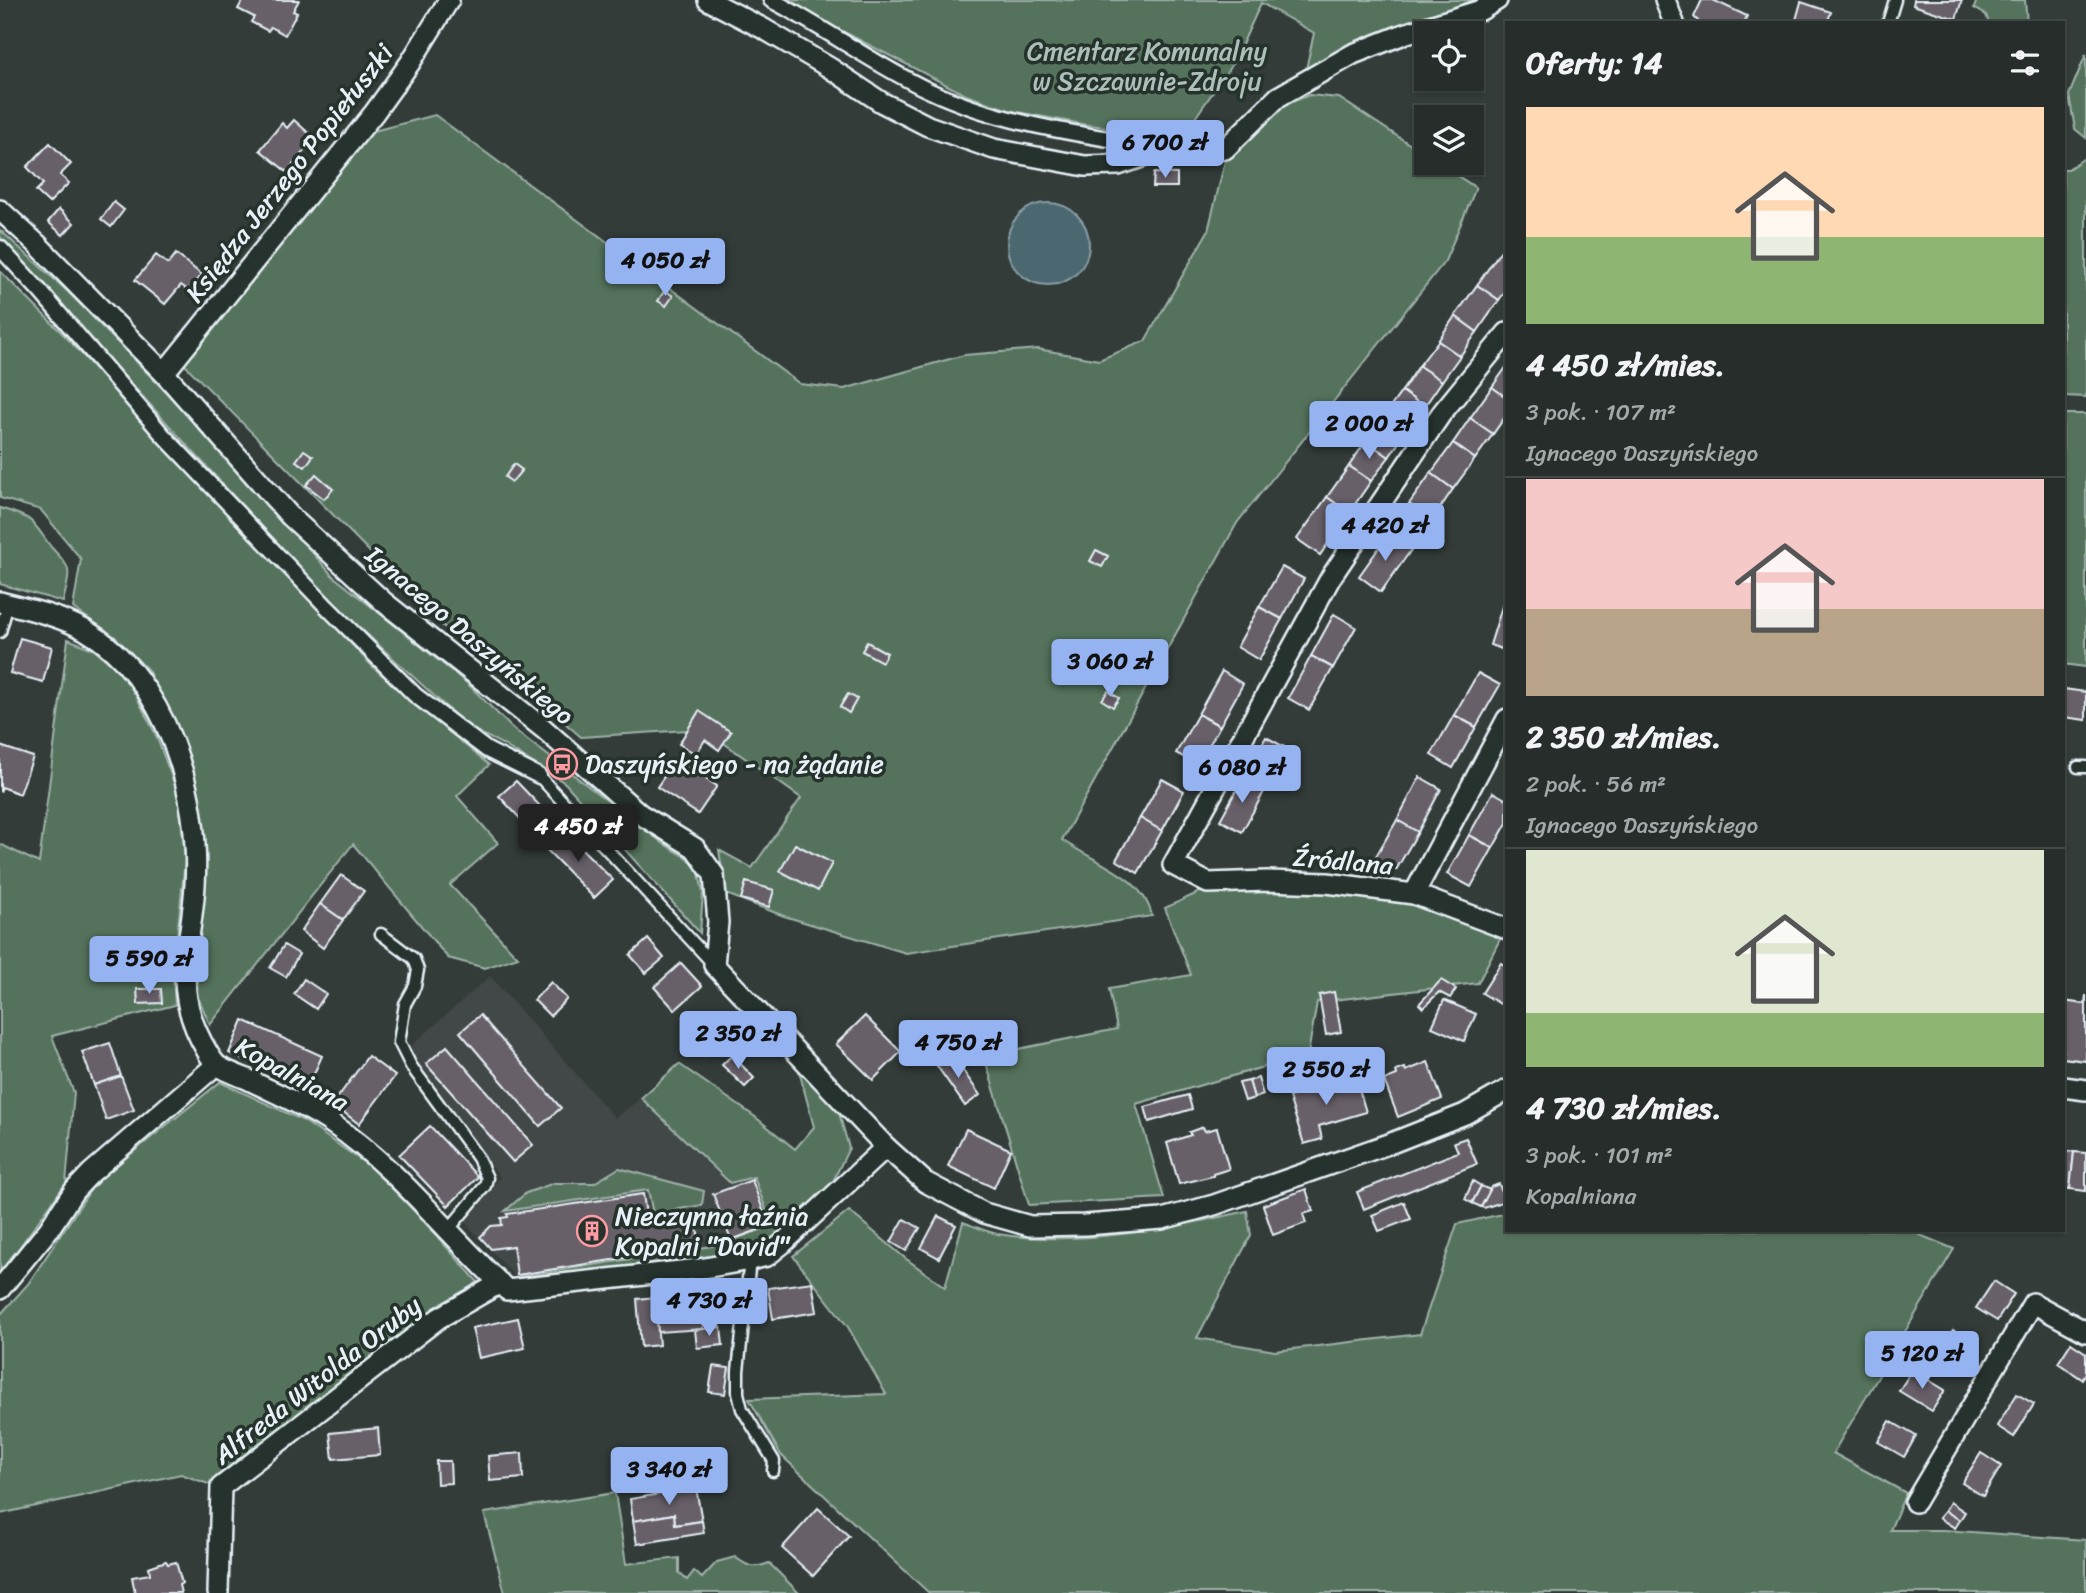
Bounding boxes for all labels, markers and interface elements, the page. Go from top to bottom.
map controls [1414,21,1484,175]
button: locate [1414,21,1484,91]
park label: Cmentarz Komunalny w Szczawnie-Zdroju [1027,28,1267,104]
street label: Księdza Jerzego Popiełuszki [173,32,406,313]
text: Oferty: 14 [1526,36,1663,90]
icon: filters [2006,44,2044,82]
button: layers [1414,105,1484,175]
pin: 6 700 zł [1093,120,1237,180]
text: 6 700 zł [1122,122,1208,163]
icon: home [1722,153,1848,279]
pin: 4 050 zł [593,238,737,298]
text: 4 050 zł [621,240,709,281]
text: 4 450 zł/mies. [1526,338,1725,392]
text: 3 pok. · 107 m² [1526,392,1676,433]
pin: 2 000 zł [1297,402,1441,461]
text: 2 000 zł [1325,403,1413,444]
text: Ignacego Daszyńskiego [1526,433,1758,474]
pin: 4 420 zł [1313,504,1457,563]
text: 4 420 zł [1342,505,1428,546]
icon: home [1722,525,1848,651]
street label: Ignacego Daszyńskiego [354,532,585,737]
pin: 3 060 zł [1038,640,1182,699]
text: 3 060 zł [1067,641,1153,682]
text: 2 350 zł/mies. [1526,710,1721,764]
place label: Daszyńskiego - na żądanie [585,741,884,787]
pin: 6 080 zł [1170,746,1314,805]
bus stop icon: Daszyńskiego - na żądanie [545,747,579,781]
text: 6 080 zł [1199,747,1285,788]
text: 2 pok. · 56 m² [1526,764,1666,805]
pin: 4 450 zł [506,804,650,864]
text: Ignacego Daszyńskiego [1526,805,1758,846]
text: 4 450 zł [534,806,622,847]
street label: Źródlana [1291,834,1396,888]
icon: home [1722,896,1848,1022]
pin: 5 590 zł [77,936,221,996]
text: 5 590 zł [105,938,193,979]
pin: 2 350 zł [666,1012,810,1071]
text: 2 350 zł [696,1013,780,1054]
pin: 4 750 zł [886,1020,1030,1080]
text: 4 750 zł [915,1022,1001,1063]
street label: Kopalniana [226,1024,358,1125]
pin: 2 550 zł [1254,1048,1398,1107]
text: 2 550 zł [1283,1049,1369,1090]
text: 4 730 zł/mies. [1526,1081,1721,1135]
text: 3 pok. · 101 m² [1526,1135,1673,1176]
text: Kopalniana [1526,1176,1636,1217]
place label: Nieczynna łaźnia Kopalni "David" [615,1193,808,1269]
building icon: Nieczynna łaźnia Kopalni "David" [575,1214,609,1248]
pin: 4 730 zł [637,1278,781,1338]
text: 4 730 zł [666,1280,752,1321]
street label: Alfreda Witolda Oruby [202,1283,432,1477]
pin: 5 120 zł [1850,1332,1994,1391]
text: 5 120 zł [1881,1333,1963,1374]
pin: 3 340 zł [597,1448,741,1507]
text: 3 340 zł [627,1449,711,1490]

